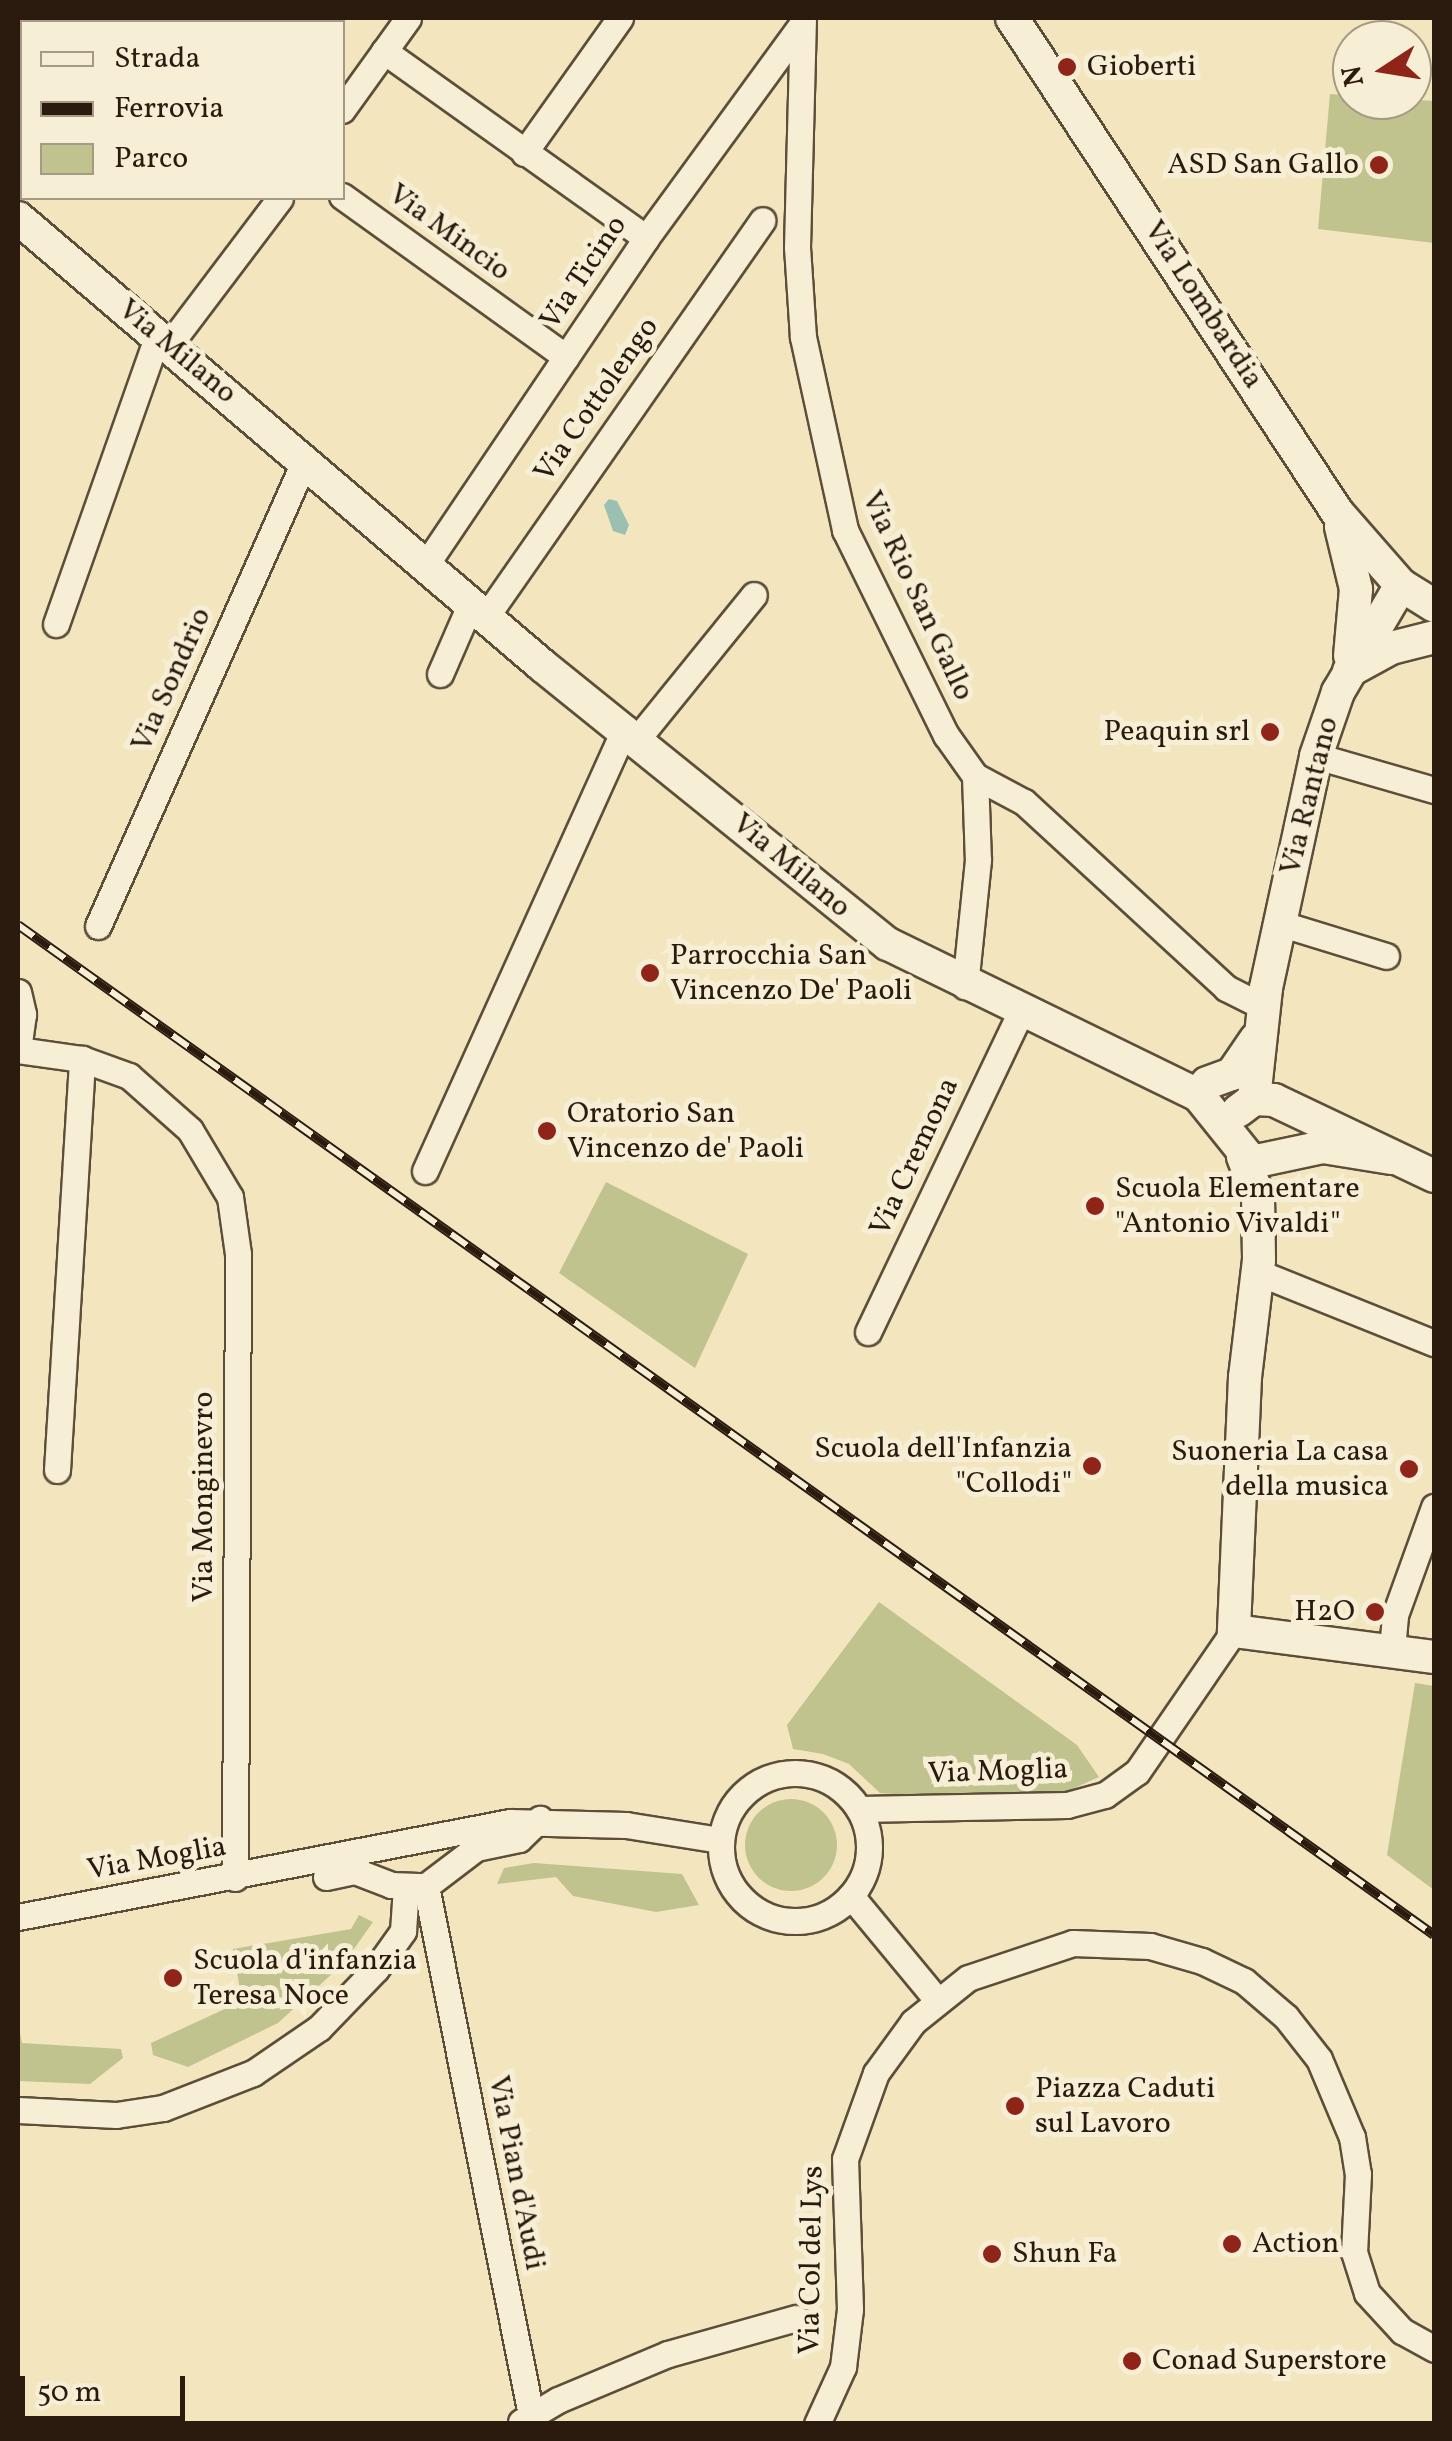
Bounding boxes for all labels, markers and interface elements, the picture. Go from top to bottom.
legend [20,20,345,200]
north arrow [1332,20,1432,120]
text: Strada [114,38,200,80]
place label: Gioberti [1087,49,1196,85]
marker: Gioberti [1056,56,1078,78]
text: N [1333,62,1375,90]
text: Ferrovia [114,88,224,130]
text: Parco [114,138,188,180]
place label: ASD San Gallo [1167,147,1359,183]
marker: ASD San Gallo [1368,154,1390,176]
street label: Via Mincio [381,177,517,289]
street label: Via Ticino [533,209,635,337]
street label: Via Lombardia [1135,214,1271,396]
street label: Via Milano [110,292,244,412]
street label: Via Cottolengo [527,311,667,489]
street label: Via Rio San Gallo [853,486,981,706]
street label: Via Sondrio [124,602,220,758]
street label: Via Rantano [1273,713,1347,879]
place label: Peaquin srl [1103,714,1250,750]
marker: Peaquin srl [1259,721,1281,743]
street label: Via Milano [724,806,858,926]
place label: Parrocchia San Vincenzo De' Paoli [670,938,912,1008]
marker: Parrocchia San Vincenzo De' Paoli [639,962,661,984]
street label: Via Cremona [863,1072,967,1242]
place label: Oratorio San Vincenzo de' Paoli [567,1096,804,1166]
marker: Oratorio San Vincenzo de' Paoli [536,1120,558,1142]
place label: Scuola Elementare "Antonio Vivaldi" [1115,1171,1360,1242]
marker: Scuola Elementare "Antonio Vivaldi" [1084,1195,1106,1217]
street label: Via Monginevro [186,1392,222,1602]
place label: Scuola dell'Infanzia "Collodi" [814,1431,1072,1502]
place label: Suoneria La casa della musica [1171,1434,1389,1504]
marker: Scuola dell'Infanzia "Collodi" [1081,1455,1103,1477]
marker: Suoneria La casa della musica [1398,1458,1420,1480]
place label: H2O [1294,1594,1355,1630]
marker: H2O [1364,1601,1386,1623]
street label: Via Moglia [927,1752,1069,1792]
street label: Via Moglia [85,1829,229,1889]
place label: Scuola d'infanzia Teresa Noce [193,1943,417,2014]
marker: Scuola d'infanzia Teresa Noce [162,1967,184,1989]
place label: Piazza Caduti sul Lavoro [1035,2071,1215,2142]
street label: Via Pian d'Audi [479,2073,553,2273]
marker: Piazza Caduti sul Lavoro [1004,2095,1026,2117]
street label: Via Col del Lys [792,2165,832,2355]
place label: Action [1252,2226,1339,2262]
marker: Action [1221,2233,1243,2255]
place label: Shun Fa [1012,2236,1118,2272]
marker: Shun Fa [981,2243,1003,2265]
place label: Conad Superstore [1152,2343,1387,2379]
marker: Conad Superstore [1121,2350,1143,2372]
scale bar [25,2356,190,2418]
text: 50 m [37,2372,101,2414]

